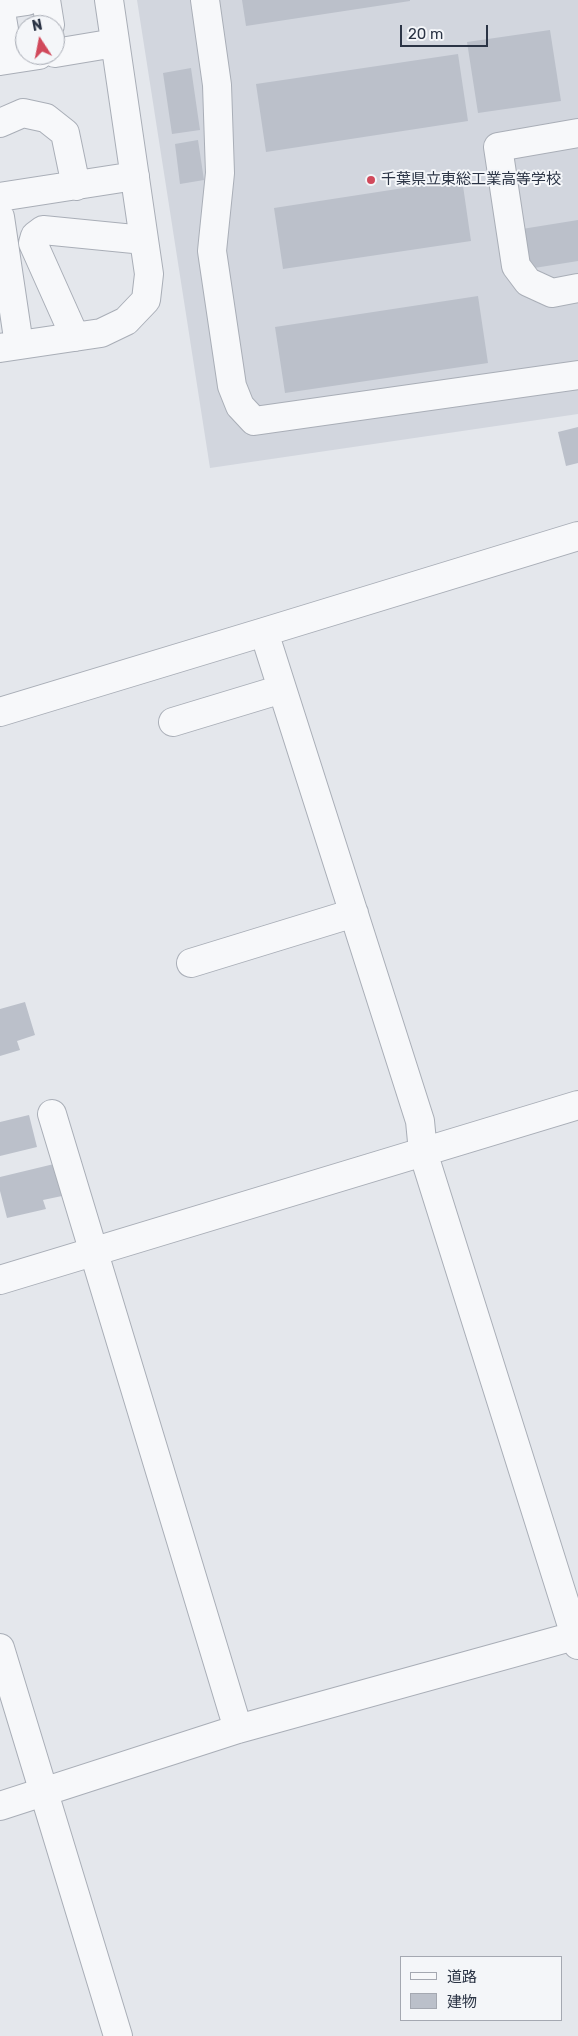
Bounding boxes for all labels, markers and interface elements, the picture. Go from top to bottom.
north arrow [15,15,65,65]
scale bar [403,15,490,47]
text: N [31,16,44,35]
text: 20 m [408,25,443,43]
place label: 千葉県立東総工業高等学校 [381,171,561,189]
marker: 千葉県立東総工業高等学校 [365,174,377,186]
legend [400,1956,563,2021]
text: 道路 [447,1968,477,1986]
text: 建物 [447,1993,477,2011]

